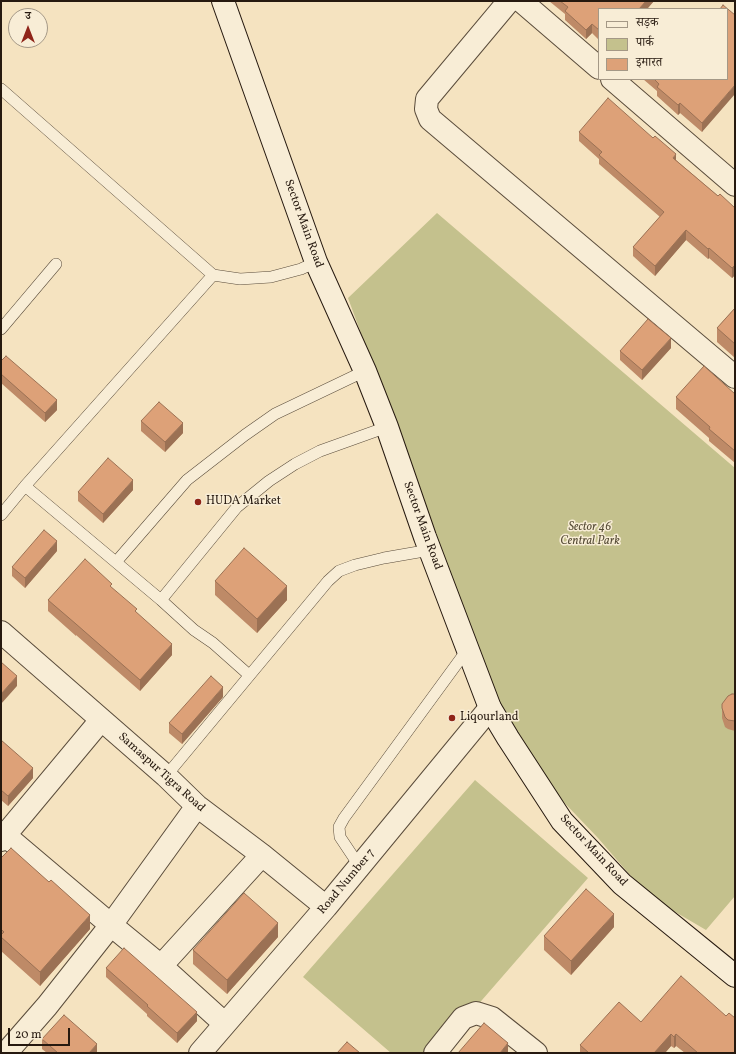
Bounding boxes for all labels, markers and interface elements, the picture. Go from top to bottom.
north arrow [8,8,48,48]
legend [598,8,728,80]
text: उ [25,9,31,24]
text: सड़क [636,15,659,31]
text: पार्क [636,35,654,51]
text: इमारत [636,55,662,71]
street label: Sector Main Road [280,178,326,270]
street label: Sector Main Road [399,480,445,572]
place label: HUDA Market [206,495,281,509]
marker: HUDA Market [193,497,203,507]
park label: Sector 46 Central Park [560,521,620,549]
place label: Liqourland [460,711,519,725]
marker: Liqourland [447,713,457,723]
street label: Samaspur Tigra Road [115,730,207,816]
street label: Sector Main Road [556,812,630,890]
street label: Road Number 7 [315,846,379,918]
scale bar [10,1020,72,1046]
text: 20 m [15,1027,42,1043]

